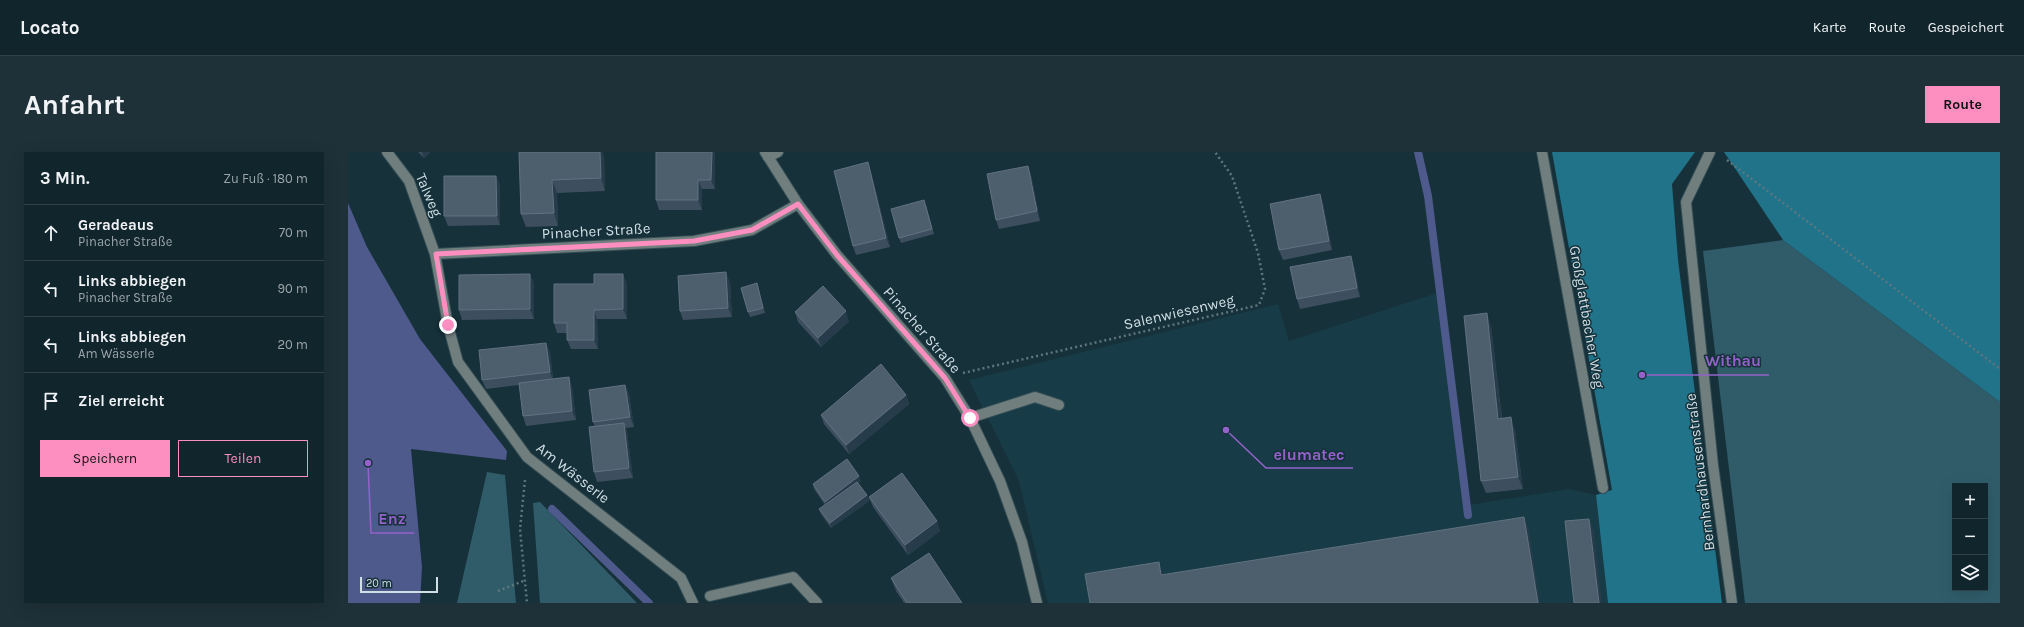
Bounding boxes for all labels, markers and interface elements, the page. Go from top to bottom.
text: Locato [20,17,80,39]
text: Karte [1813,19,1847,36]
text: Route [1869,19,1906,36]
text: Gespeichert [1928,19,2004,36]
button: Route [1925,86,2000,123]
text: Anfahrt [24,88,125,121]
text: 3 Min. [40,168,90,188]
street label: Talweg [412,170,446,220]
text: Zu Fuß · 180 m [223,171,308,186]
text: Geradeaus [78,216,154,234]
street label: Pinacher Straße [541,219,651,243]
icon: ahead [40,222,62,244]
text: 70 m [279,225,308,240]
text: Pinacher Straße [78,234,172,249]
street label: Großglattbacher Weg [1566,244,1608,390]
text: Links abbiegen [78,272,186,290]
icon: left [40,278,62,300]
text: 90 m [277,281,308,296]
street label: Pinacher Straße [879,283,965,377]
text: Pinacher Straße [78,290,172,305]
street label: Salenwiesenweg [1122,290,1237,333]
route end [439,316,457,334]
text: Links abbiegen [78,328,186,346]
icon: left [40,334,62,356]
text: 20 m [278,337,308,352]
text: Am Wässerle [78,346,154,361]
callout: Withau [1697,347,1769,375]
text: Withau [1705,351,1761,370]
icon: arrive [40,390,62,412]
text: Ziel erreicht [78,392,164,410]
street label: Bernhardhausenstraße [1681,392,1719,552]
route start [961,409,979,427]
street label: Am Wässerle [533,439,613,507]
button: Speichern [40,440,170,477]
button: Teilen [178,440,308,477]
callout: elumatec [1266,440,1353,468]
text: elumatec [1273,445,1345,464]
map controls [1952,483,1988,591]
button: + [1952,483,1988,519]
callout: Enz [371,505,414,533]
text: Enz [378,509,406,528]
button: − [1952,519,1988,555]
button: layers [1952,555,1988,591]
scale bar [360,575,438,594]
text: 20 m [366,577,392,590]

